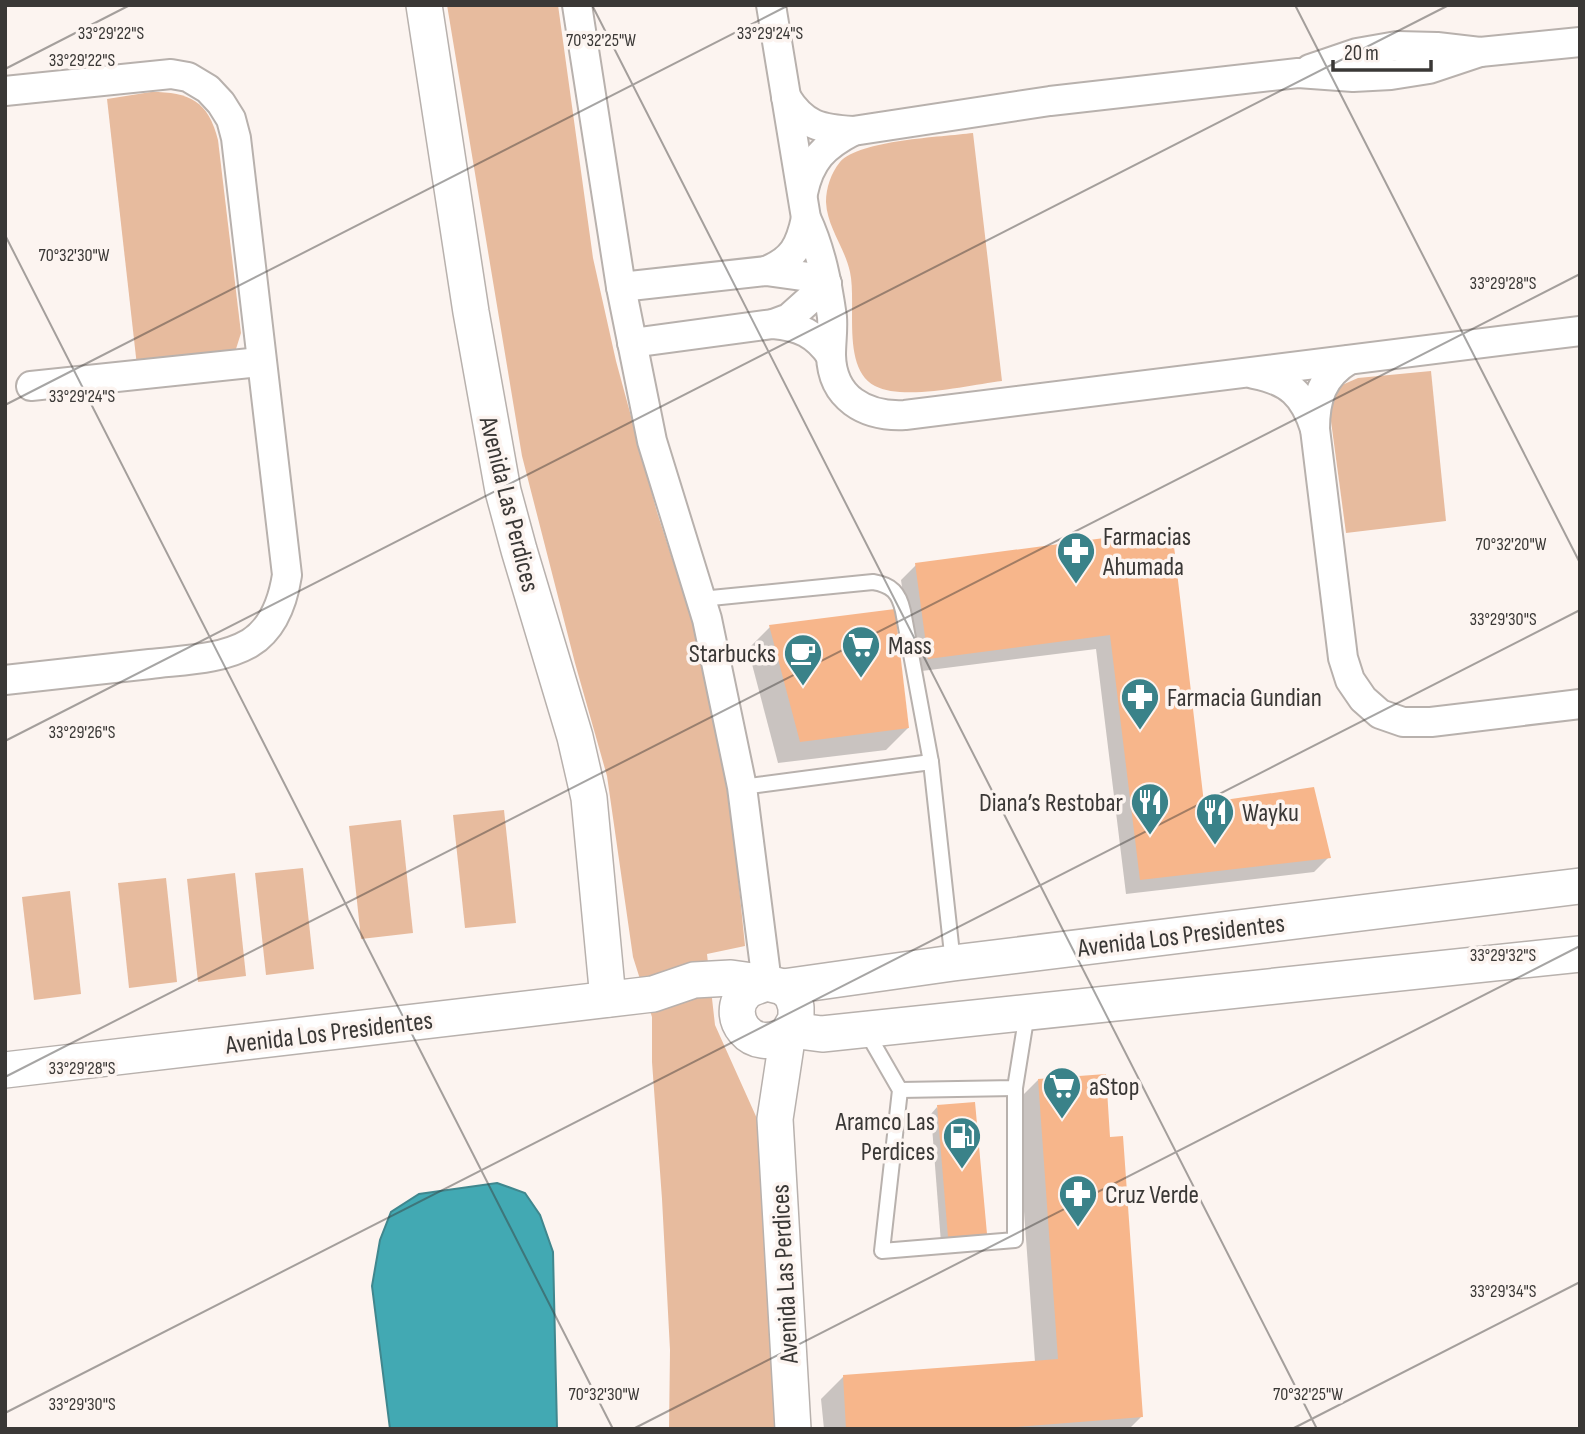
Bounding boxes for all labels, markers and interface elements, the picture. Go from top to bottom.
text: 33°29'22"S [78,23,145,44]
text: 33°29'24"S [737,23,804,44]
scale bar [1333,28,1431,72]
text: 70°32'25"W [566,30,636,51]
text: 20 m [1344,41,1379,66]
text: 33°29'22"S [49,50,116,71]
text: 70°32'30"W [39,245,110,266]
text: 33°29'28"S [1470,273,1537,294]
text: 33°29'24"S [49,386,116,407]
street label: Avenida Las Perdices [472,413,545,595]
place label: Farmacias Ahumada [1102,522,1191,583]
pharmacy icon: Farmacias Ahumada [1055,530,1097,585]
text: 70°32'20"W [1476,534,1547,555]
text: 33°29'30"S [1469,609,1537,630]
supermarket icon: Mass [840,624,882,679]
place label: Mass [888,631,932,662]
cafe icon: Starbucks [782,632,824,687]
place label: Starbucks [689,639,776,670]
pharmacy icon: Farmacia Gundian [1119,676,1161,731]
place label: Farmacia Gundian [1167,683,1322,714]
text: 33°29'26"S [49,722,116,743]
restaurant icon: Diana’s Restobar [1129,781,1171,836]
place label: Diana’s Restobar [979,788,1124,819]
restaurant icon: Wayku [1194,791,1236,846]
place label: Wayku [1242,798,1299,829]
street label: Avenida Los Presidentes [1075,908,1287,965]
text: 33°29'32"S [1470,945,1537,966]
street label: Avenida Los Presidentes [223,1005,435,1062]
text: 33°29'28"S [49,1058,116,1079]
supermarket icon: aStop [1041,1065,1083,1120]
place label: aStop [1089,1072,1139,1103]
place label: Aramco Las Perdices [834,1107,935,1168]
fuel station icon: Aramco Las Perdices [941,1115,983,1170]
pharmacy icon: Cruz Verde [1057,1173,1099,1228]
place label: Cruz Verde [1105,1180,1199,1211]
street label: Avenida Las Perdices [765,1184,806,1365]
text: 33°29'34"S [1470,1281,1537,1302]
text: 70°32'30"W [569,1384,640,1405]
text: 70°32'25"W [1273,1384,1343,1405]
text: 33°29'30"S [48,1394,116,1415]

